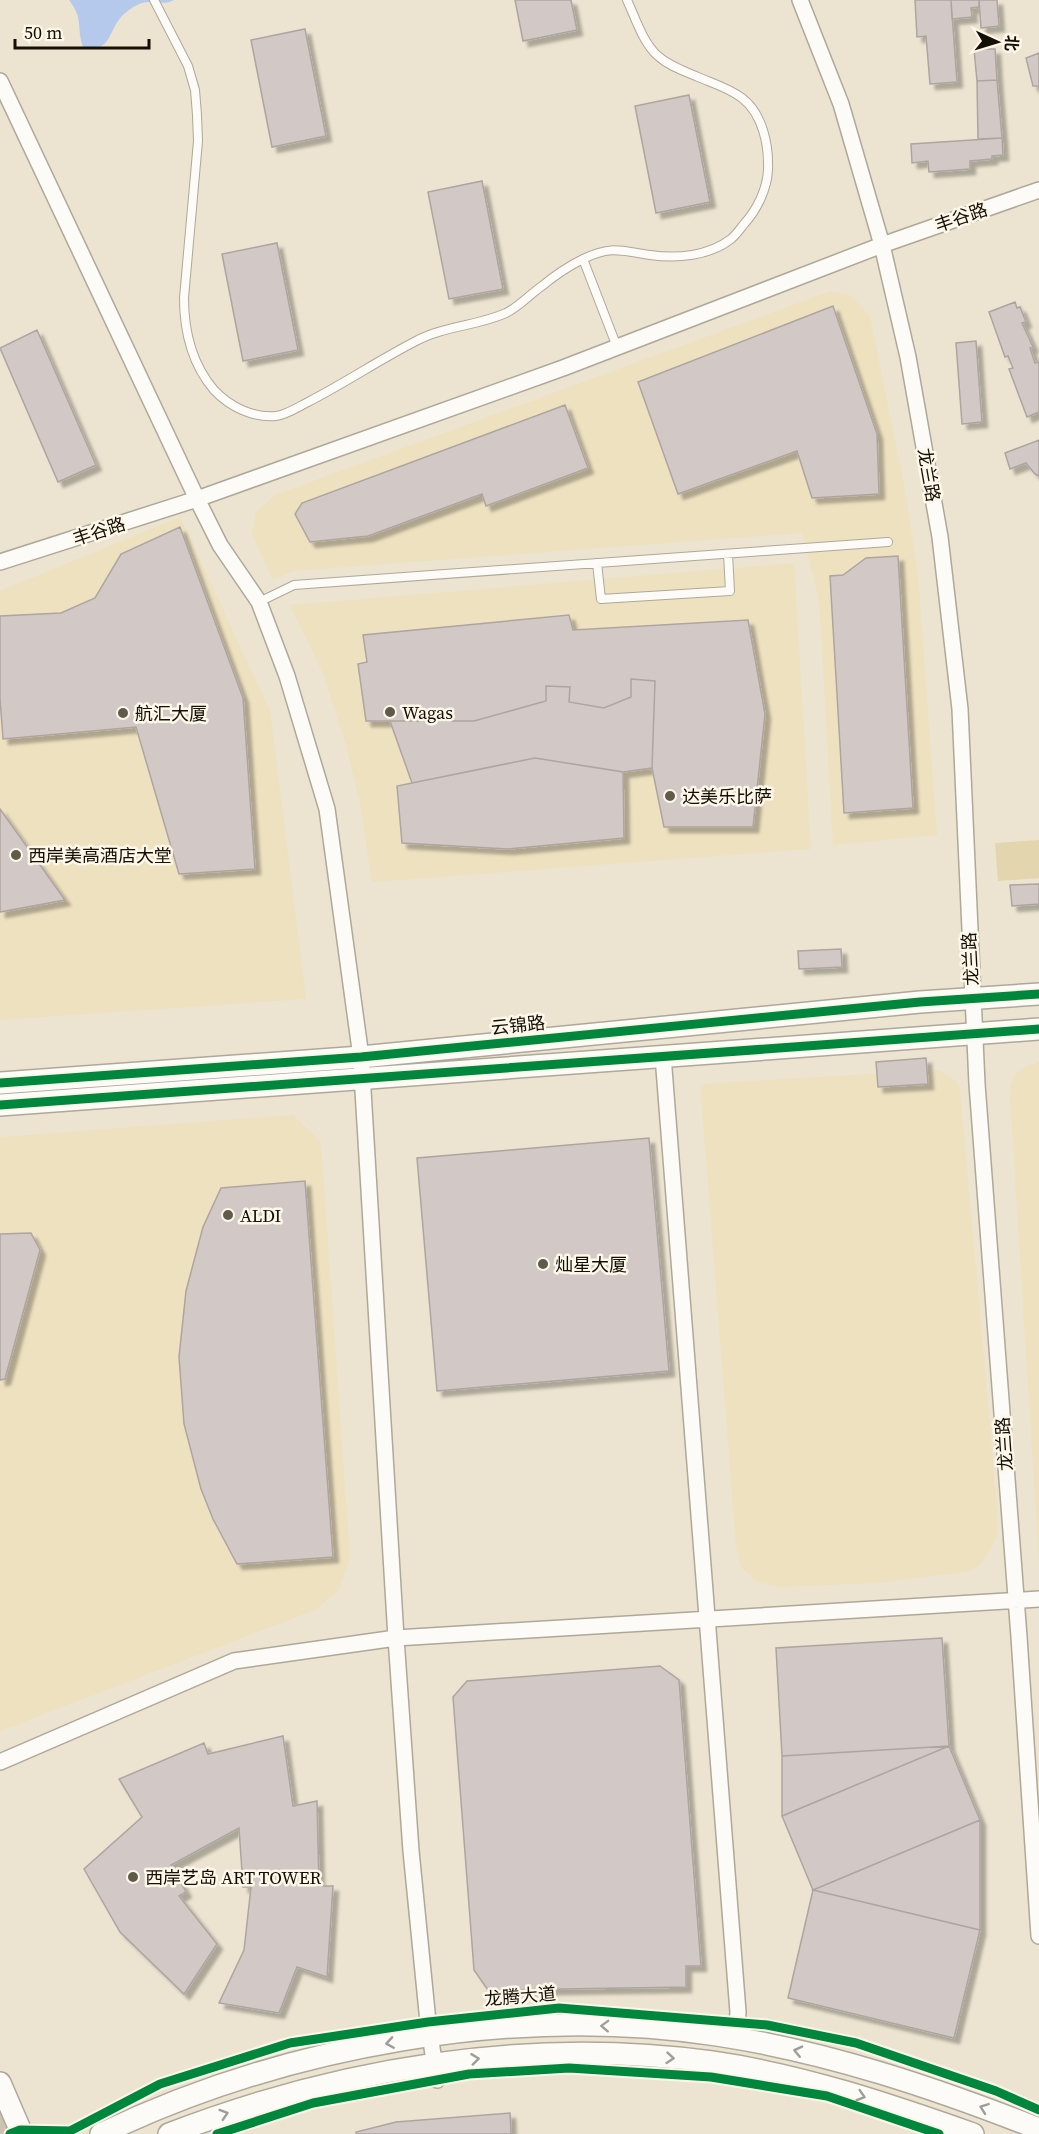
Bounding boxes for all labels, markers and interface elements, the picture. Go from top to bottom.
scale bar [15,12,148,50]
north arrow [967,12,1027,72]
text: 50 m [24,20,62,45]
text: 北 [1000,34,1023,52]
street label: 丰谷路 [931,196,991,238]
street label: 龙兰路 [912,446,946,504]
street label: 丰谷路 [69,511,129,551]
place label: Wagas [402,700,453,725]
place label: 航汇大厦 [135,701,207,726]
marker: Wagas [383,705,397,719]
marker: 航汇大厦 [116,706,130,720]
place label: 达美乐比萨 [682,784,772,809]
marker: 达美乐比萨 [663,789,677,803]
place label: 西岸美高酒店大堂 [28,843,172,868]
marker: 西岸美高酒店大堂 [9,848,23,862]
street label: 龙兰路 [956,931,984,987]
street label: 云锦路 [490,1010,546,1040]
place label: ALDI [240,1203,281,1228]
marker: ALDI [221,1208,235,1222]
place label: 灿星大厦 [555,1252,627,1277]
marker: 灿星大厦 [536,1257,550,1271]
street label: 龙兰路 [990,1416,1018,1472]
place label: 西岸艺岛 ART TOWER [145,1865,322,1890]
marker: 西岸艺岛 ART TOWER [126,1870,140,1884]
street label: 龙腾大道 [483,1980,557,2012]
one-way arrow [601,2019,610,2032]
one-way arrow [386,2036,396,2049]
one-way arrow [794,2045,804,2058]
one-way arrow [666,2051,675,2064]
one-way arrow [471,2054,480,2066]
one-way arrow [855,2089,866,2101]
one-way arrow [980,2103,990,2116]
one-way arrow [218,2108,229,2121]

